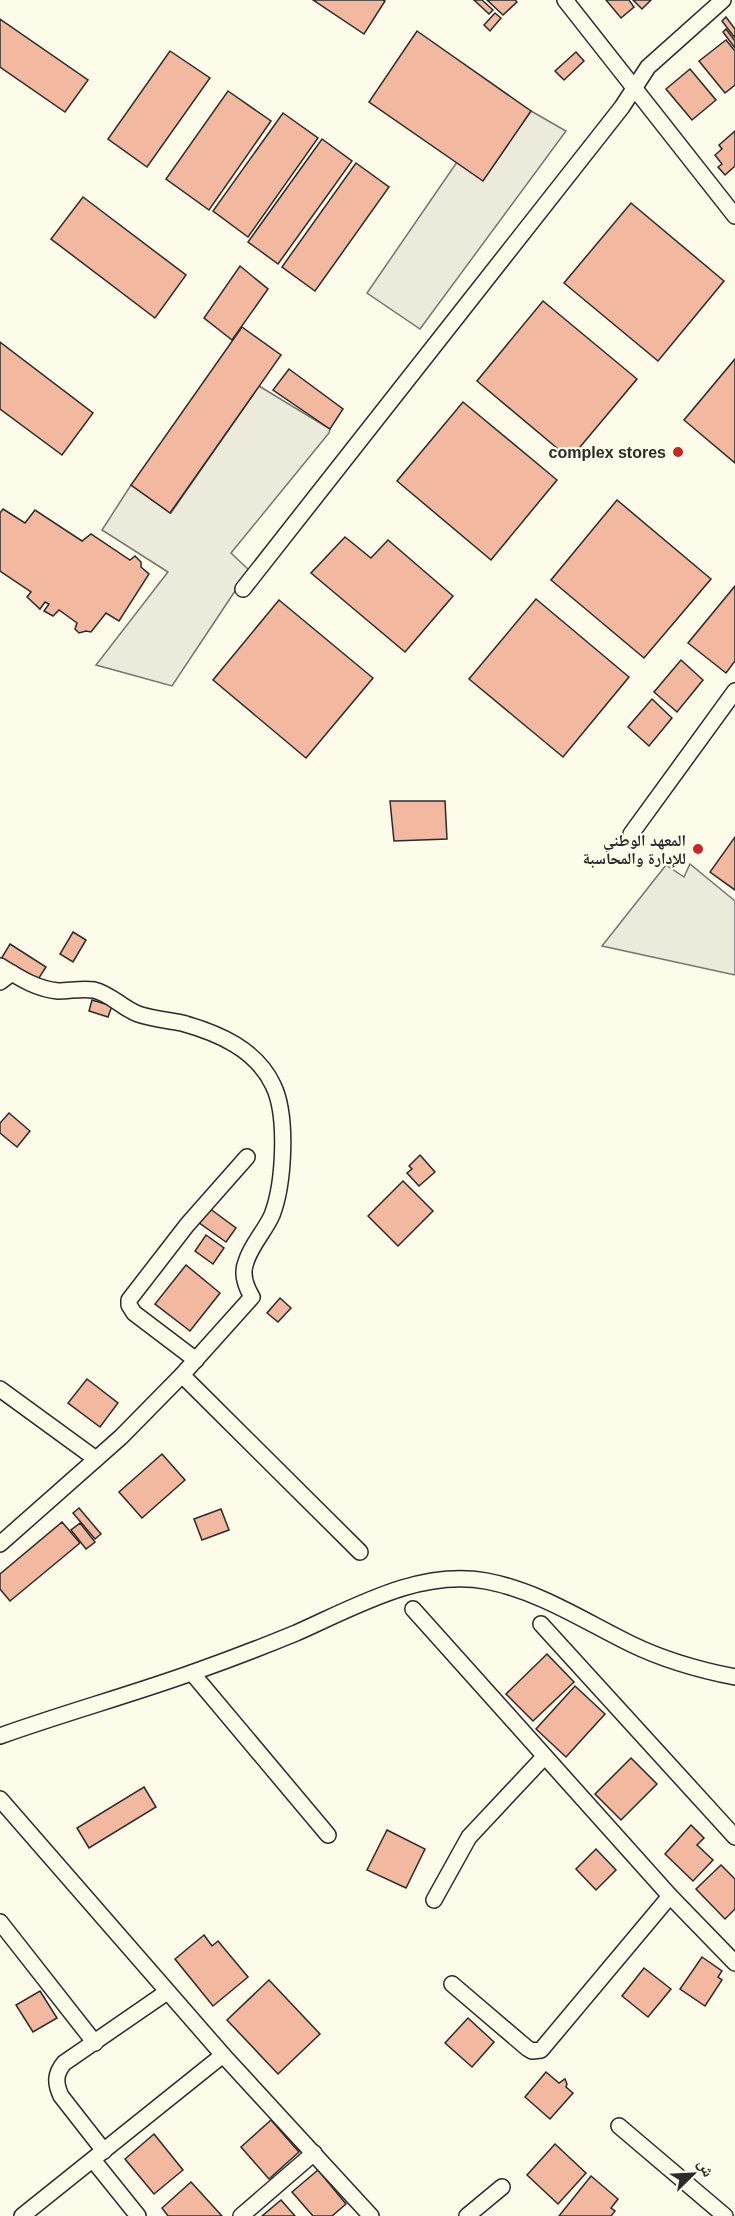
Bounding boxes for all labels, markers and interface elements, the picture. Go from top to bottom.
place label: complex stores [549,444,666,461]
marker: complex stores [671,445,685,459]
place label: المعهد الوطني للإدارة والمحاسبة [583,832,686,868]
marker: المعهد الوطني للإدارة والمحاسبة [691,842,705,856]
north arrow [663,2144,723,2204]
text: ش [694,2157,717,2180]

